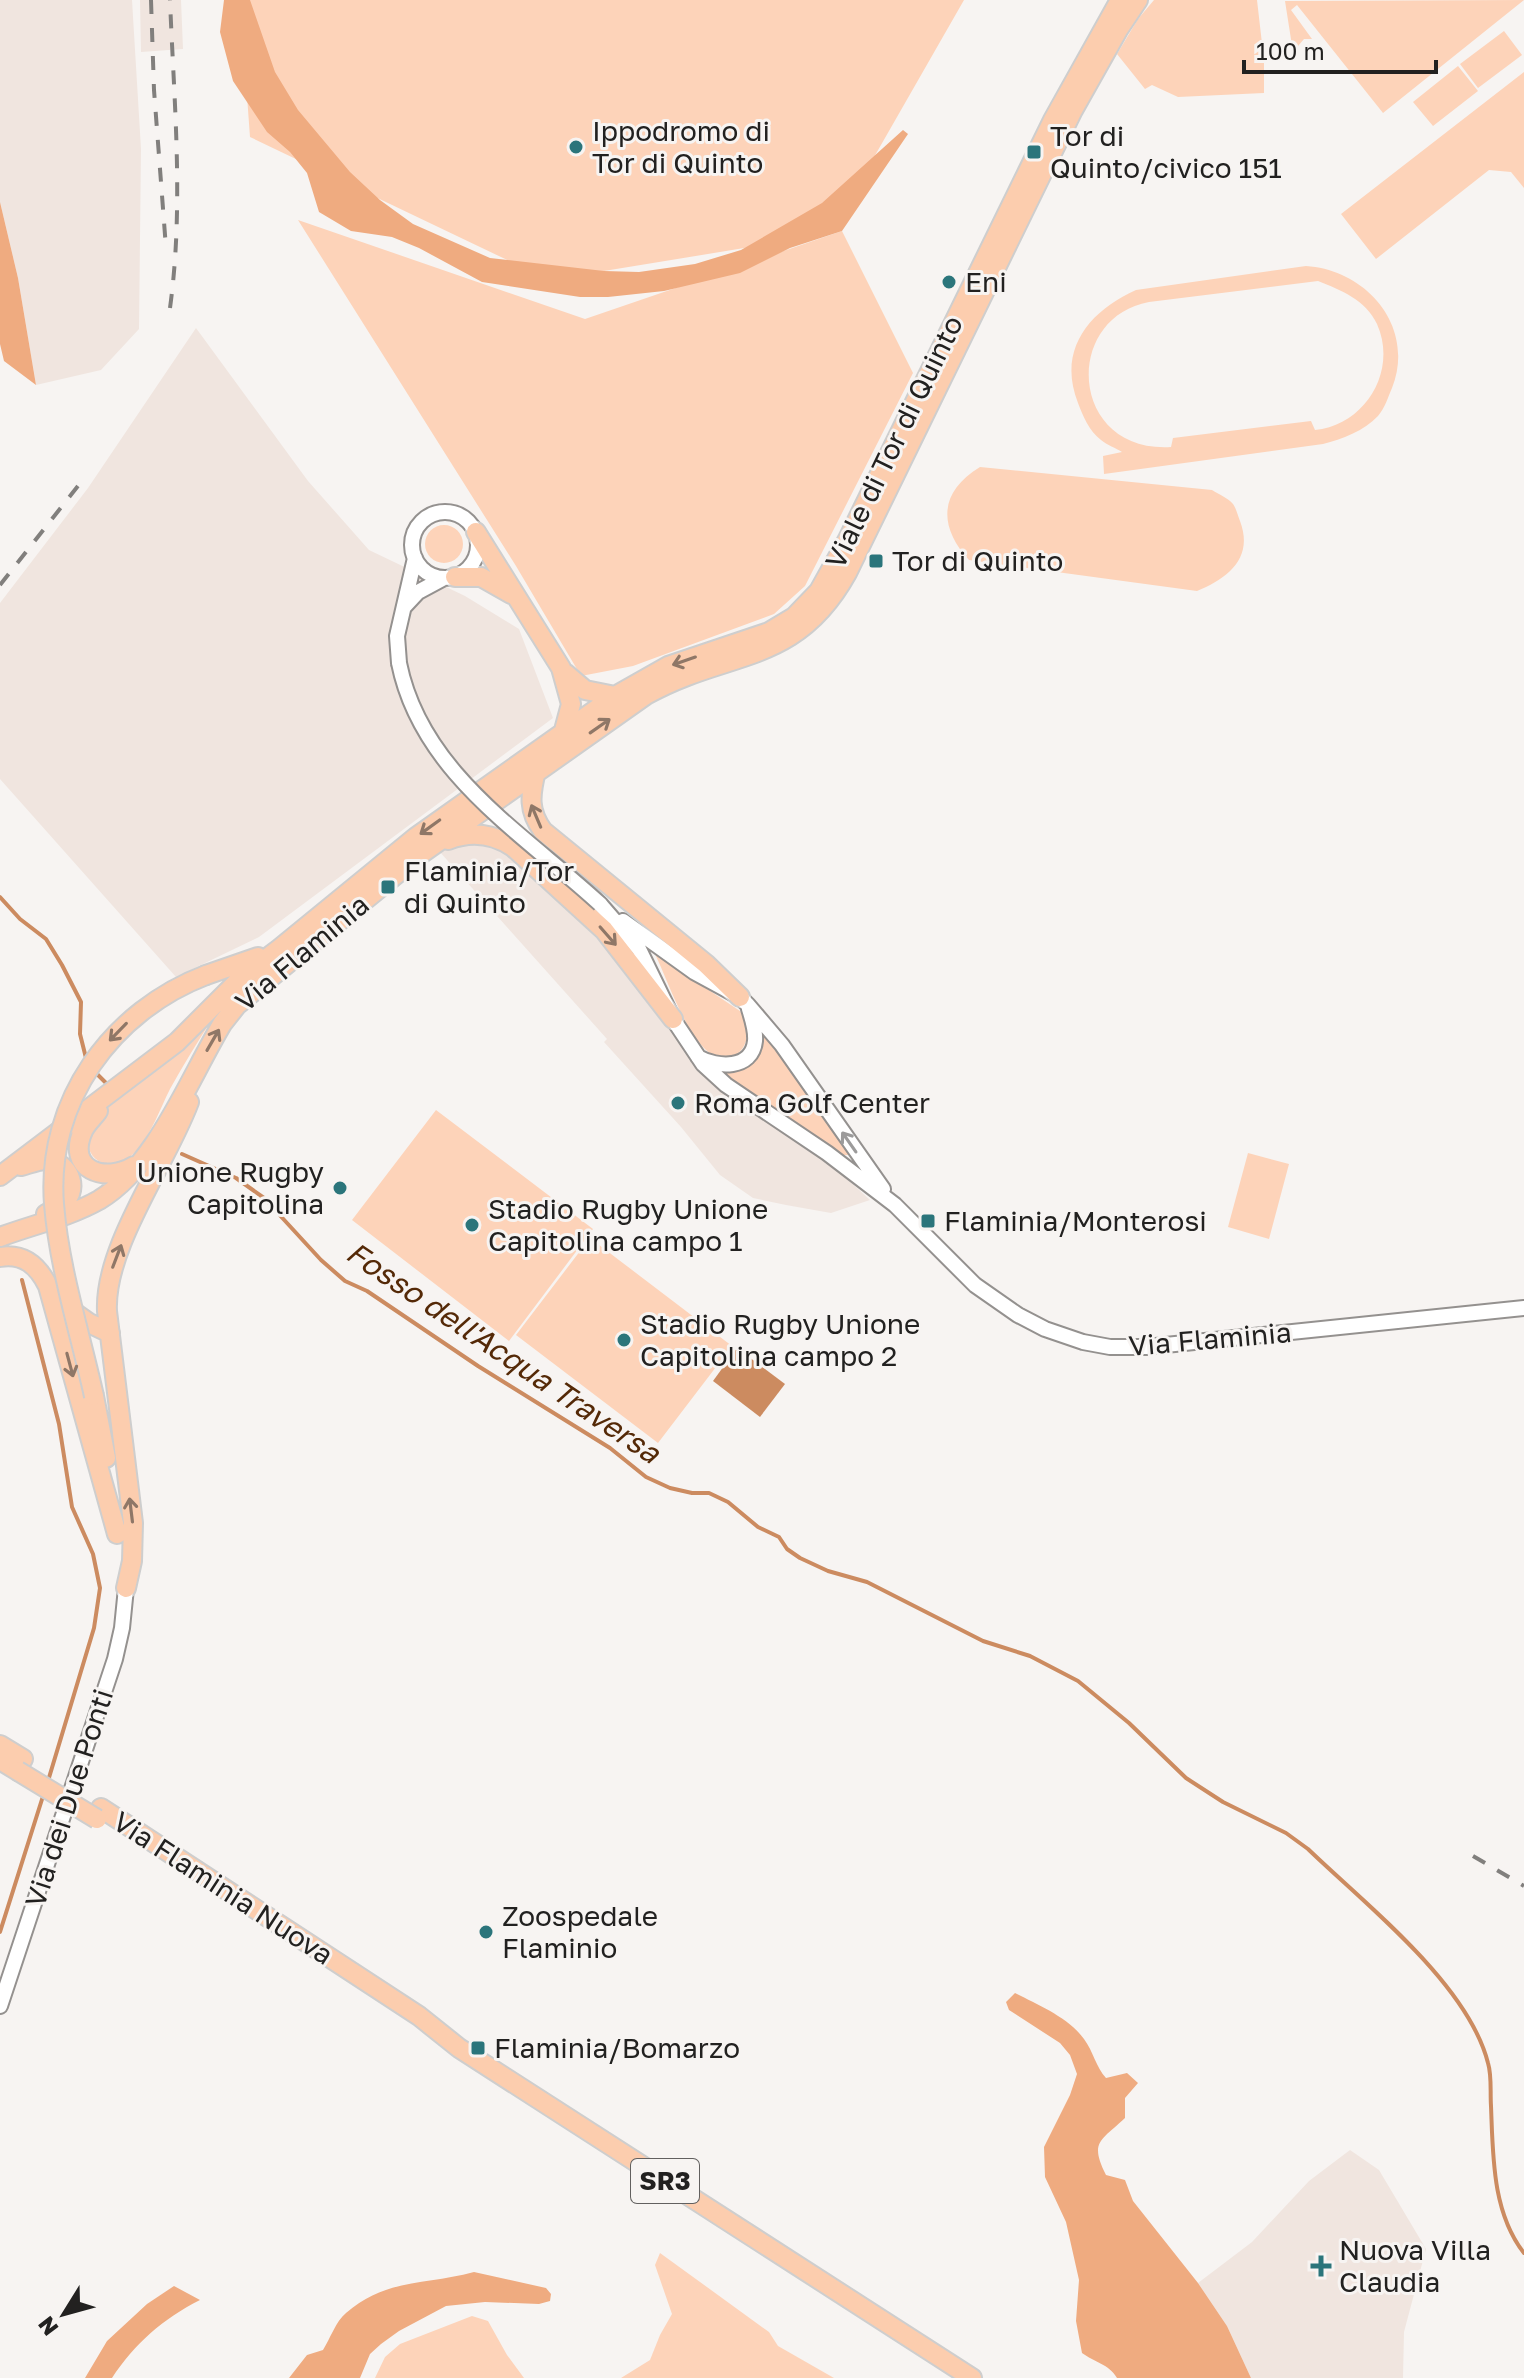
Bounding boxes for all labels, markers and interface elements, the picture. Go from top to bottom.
scale bar [1244,24,1436,74]
text: 100 m [1256,36,1325,65]
place label: Ippodromo di Tor di Quinto [592,114,770,179]
place label: Tor di Quinto/civico 151 [1050,119,1282,184]
marker: Ippodromo di Tor di Quinto [567,138,585,156]
marker: Tor di Quinto/civico 151 [1025,143,1043,161]
place label: Eni [965,265,1007,298]
marker: Eni [940,273,958,291]
street label: Viale di Tor di Quinto [818,310,969,574]
place label: Tor di Quinto [892,544,1063,577]
marker: Tor di Quinto [867,552,885,570]
one-way arrow [672,654,697,669]
one-way arrow [589,718,611,734]
one-way arrow [528,804,543,829]
one-way arrow [420,819,442,835]
place label: Flaminia/Tor di Quinto [404,854,574,919]
marker: Flaminia/Tor di Quinto [379,878,397,896]
street label: Via Flaminia [229,887,375,1018]
one-way arrow [599,925,617,945]
one-way arrow [108,1022,127,1042]
one-way arrow [206,1028,221,1052]
place label: Roma Golf Center [694,1086,930,1119]
marker: Roma Golf Center [669,1094,687,1112]
one-way arrow [841,1132,857,1154]
place label: Unione Rugby Capitolina [137,1155,324,1220]
marker: Unione Rugby Capitolina [331,1179,349,1197]
place label: Stadio Rugby Unione Capitolina campo 1 [488,1192,768,1257]
place label: Flaminia/Monterosi [944,1204,1207,1237]
marker: Flaminia/Monterosi [919,1212,937,1230]
marker: Stadio Rugby Unione Capitolina campo 1 [463,1216,481,1234]
water label: Fosso dell'Acqua Traversa [340,1234,668,1471]
one-way arrow [111,1244,125,1269]
place label: Stadio Rugby Unione Capitolina campo 2 [640,1307,920,1372]
street label: Via Flaminia [1127,1315,1293,1362]
marker: Stadio Rugby Unione Capitolina campo 2 [615,1331,633,1349]
one-way arrow [63,1351,78,1377]
one-way arrow [123,1498,138,1523]
street label: Via dei Due Ponti [18,1685,119,1911]
street label: Via Flaminia Nuova [107,1804,339,1971]
place label: Zoospedale Flaminio [502,1899,658,1964]
marker: Zoospedale Flaminio [477,1923,495,1941]
place label: Flaminia/Bomarzo [494,2031,740,2064]
marker: Flaminia/Bomarzo [469,2039,487,2057]
road number: SR3 [631,2159,699,2203]
place label: Nuova Villa Claudia [1339,2233,1491,2298]
marker: Nuova Villa Claudia [1310,2255,1332,2277]
north arrow [24,2274,104,2354]
text: N [32,2312,63,2341]

